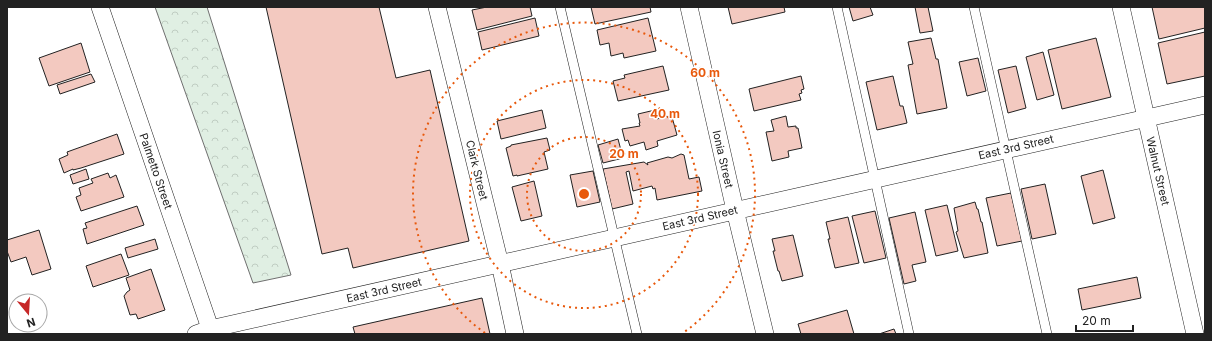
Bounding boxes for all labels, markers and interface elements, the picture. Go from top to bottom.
text: 60 m [690,65,720,80]
text: 40 m [650,106,680,121]
street label: Ionia Street [710,129,737,190]
street label: Palmetto Street [136,131,176,211]
street label: East 3rd Street [977,131,1055,162]
street label: Walnut Street [1143,135,1173,207]
street label: Clark Street [463,139,491,202]
text: 20 m [609,146,639,161]
centre of rings [577,187,591,201]
street label: East 3rd Street [661,202,739,233]
street label: East 3rd Street [345,274,423,305]
north arrow [8,293,48,333]
scale bar [1076,307,1133,333]
text: 20 m [1082,313,1111,328]
text: N [25,315,37,330]

